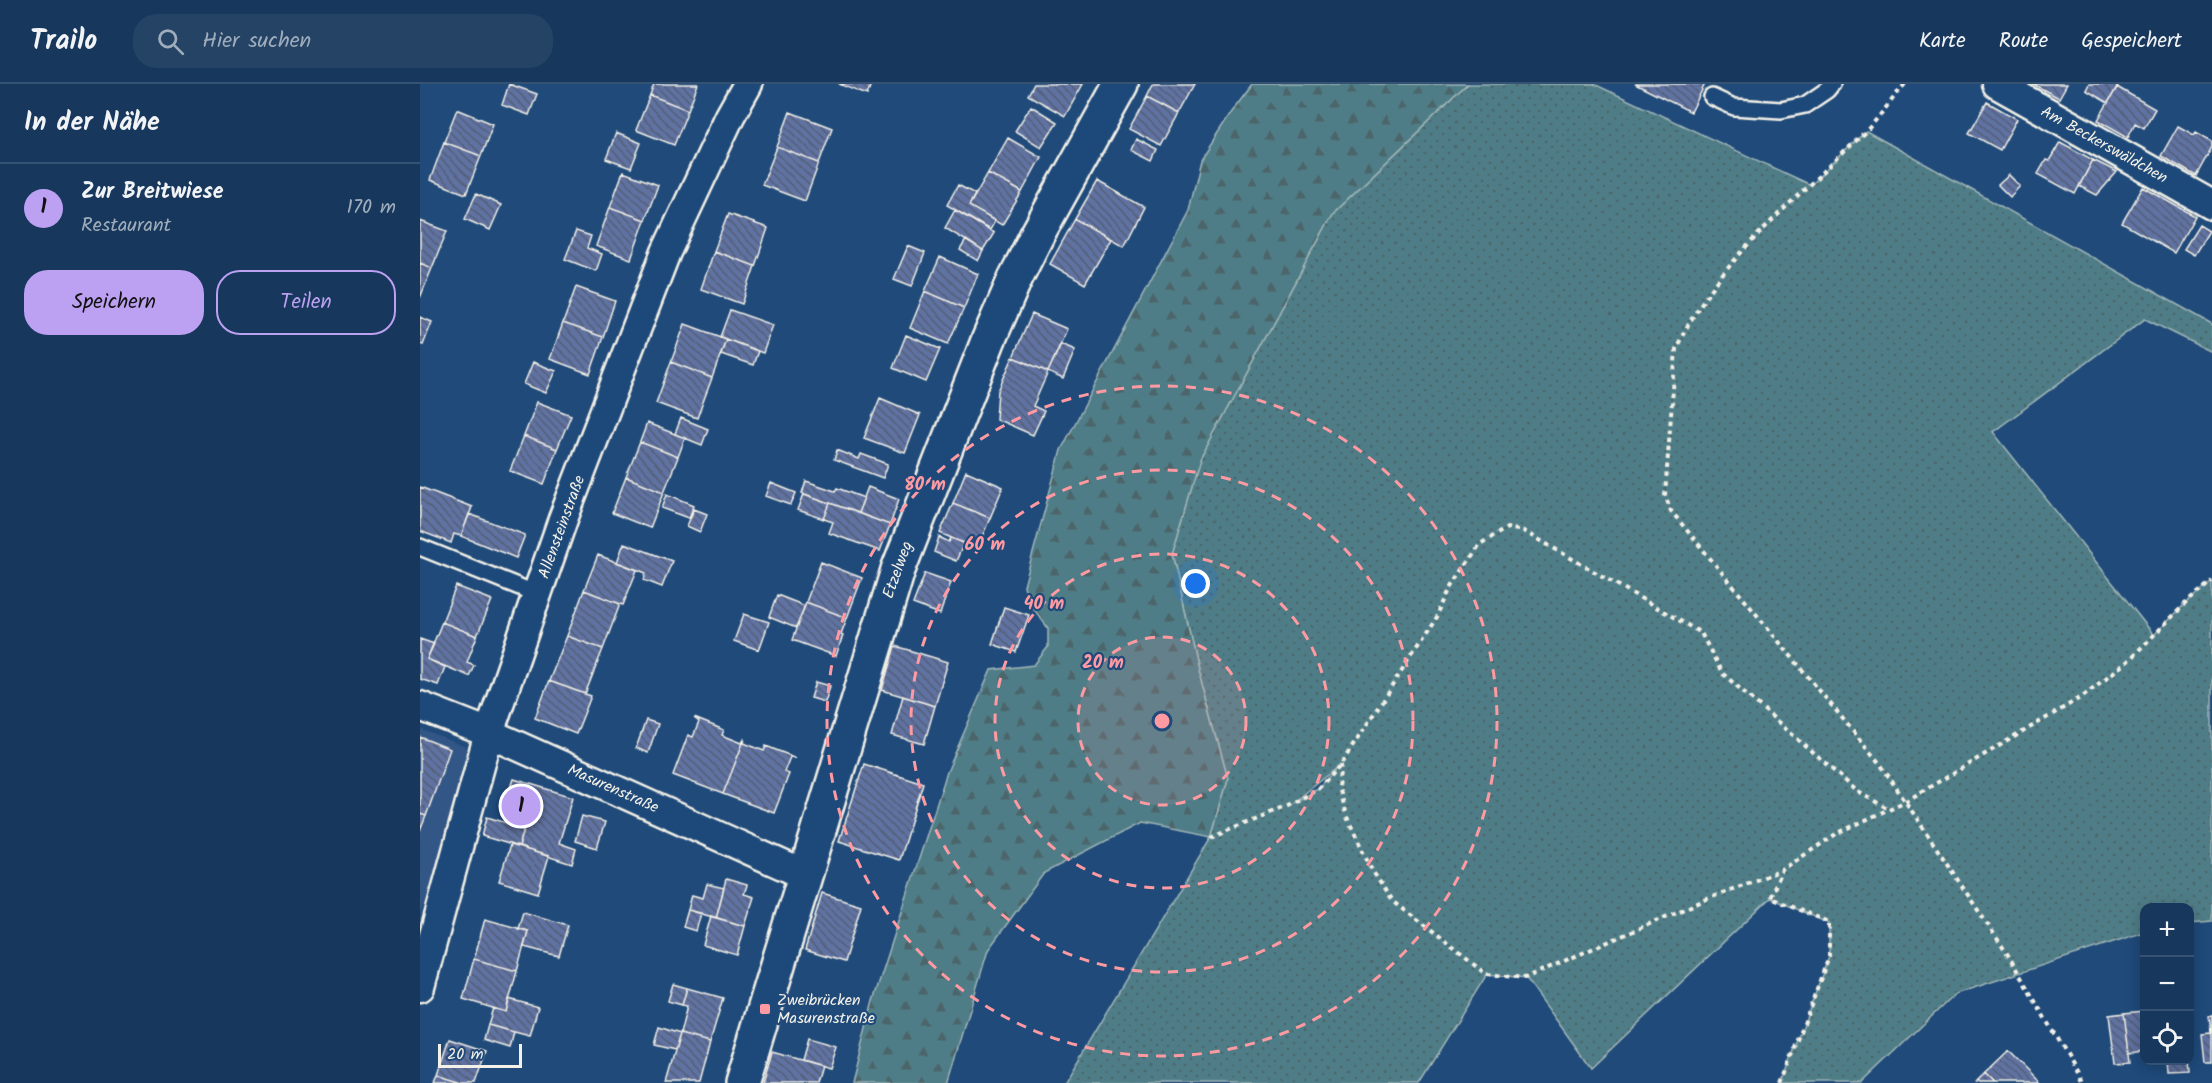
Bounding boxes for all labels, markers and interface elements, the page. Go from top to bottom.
search box [133,14,553,68]
text: Trailo [30,19,97,64]
text: Hier suchen [202,24,311,59]
icon: search [154,25,187,58]
text: Karte [1919,25,1966,58]
text: Route [1999,25,2048,58]
text: Gespeichert [2081,25,2182,58]
street label: Am Beckerswäldchen [2036,100,2172,190]
text: In der Nähe [24,102,160,144]
text: Zur Breitwiese [81,175,224,210]
text: 1 [40,192,47,224]
text: 170 m [347,192,396,224]
text: Restaurant [81,210,171,242]
button: Speichern [24,270,204,335]
button: Teilen [216,270,396,335]
text: 80 m [904,471,946,500]
street label: Allensteinstraße [532,472,592,582]
text: 60 m [965,531,1006,560]
street label: Etzelweg [876,538,920,602]
your location [1181,569,1210,598]
text: 40 m [1024,590,1065,619]
text: 20 m [1082,649,1124,678]
centre of rings [1152,711,1172,731]
street label: Masurenstraße [563,758,663,820]
pin: 1 [502,784,540,828]
map controls [2140,903,2194,1065]
button: + [2140,903,2194,957]
button: − [2140,957,2194,1011]
place label: Zweibrücken Masurenstraße [777,988,875,1031]
marker: Zweibrücken Masurenstraße [758,1002,772,1016]
button: locate [2140,1011,2194,1065]
scale bar [438,1041,522,1068]
text: 20 m [447,1042,483,1067]

